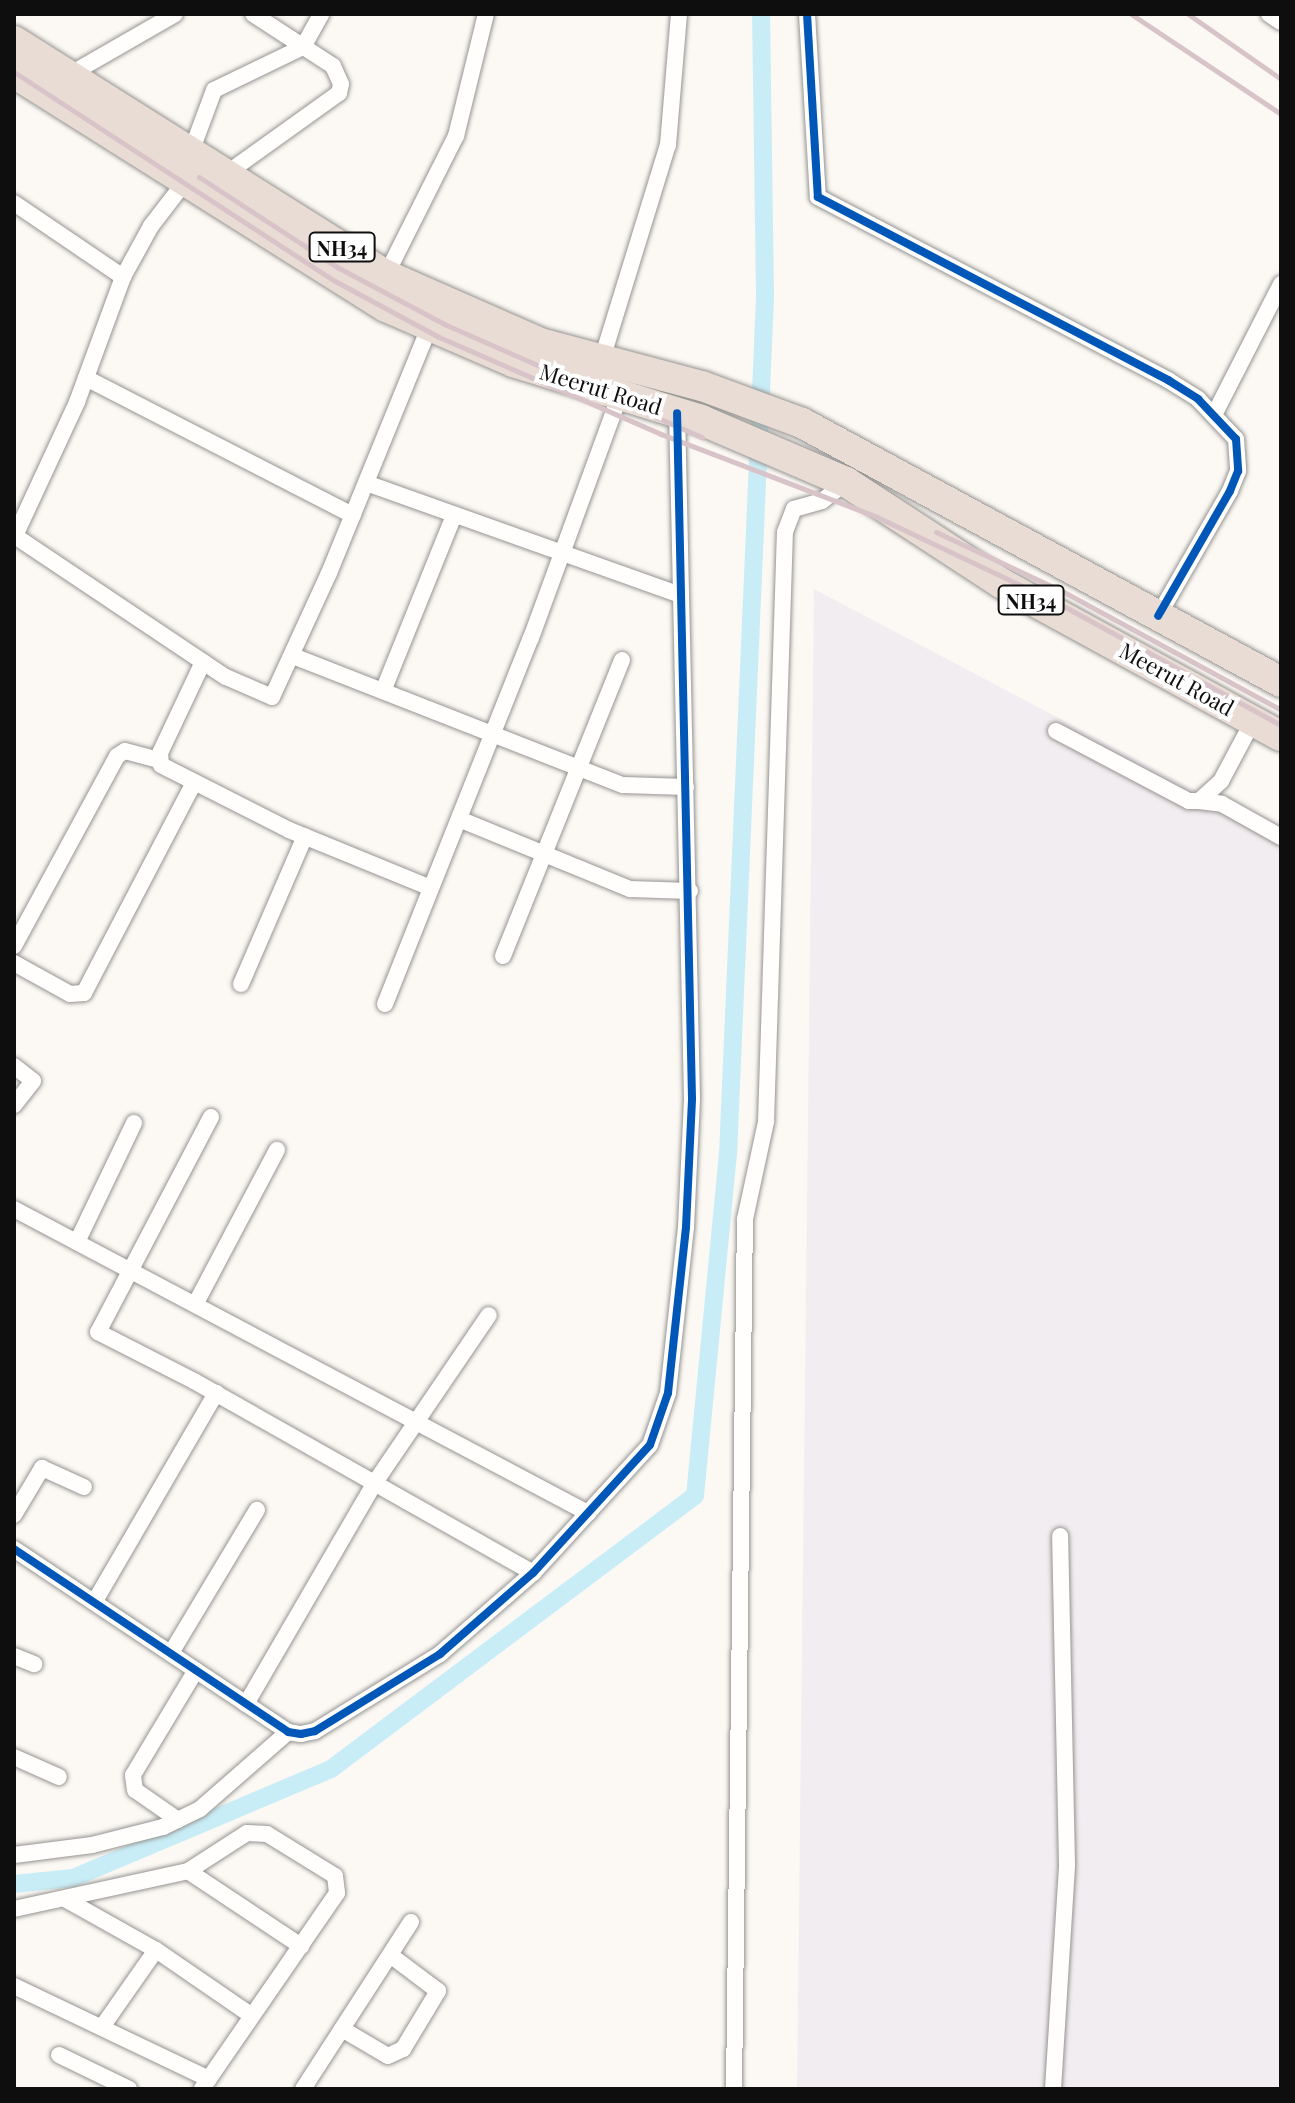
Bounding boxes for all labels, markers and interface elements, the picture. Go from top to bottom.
road number: NH34 [308,231,376,263]
street label: Meerut Road [536,358,666,420]
road number: NH34 [997,584,1065,616]
street label: Meerut Road [1115,637,1239,721]

